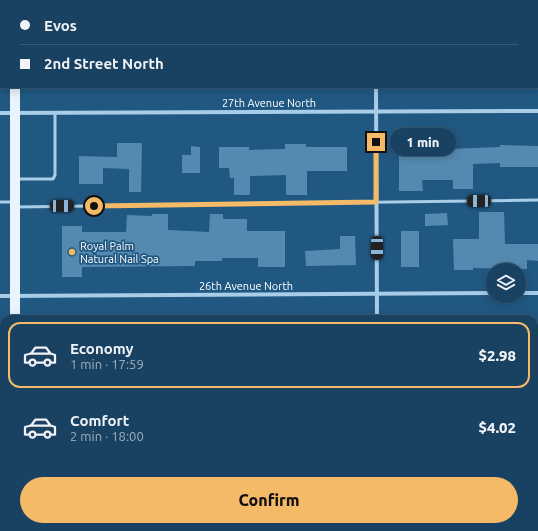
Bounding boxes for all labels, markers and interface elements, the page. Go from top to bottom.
text: Evos [44,17,77,34]
text: 2nd Street North [44,55,164,72]
street label: 27th Avenue North [222,97,316,109]
callout: 1 min [390,128,456,156]
route end [367,133,385,151]
text: 1 min [406,135,440,149]
car [467,195,491,207]
route start [85,197,103,215]
car [50,200,74,212]
car [371,236,383,260]
place label: Royal Palm Natural Nail Spa [80,240,159,265]
marker: Royal Palm Natural Nail Spa [67,247,77,257]
map controls [486,263,526,303]
button: layers [486,263,526,303]
street label: 26th Avenue North [199,280,293,292]
icon: car [22,337,58,373]
text: Economy [70,340,134,357]
text: $2.98 [478,347,516,364]
text: 1 min · 17:59 [70,357,144,371]
icon: car [22,409,58,445]
text: Comfort [70,412,129,429]
text: $4.02 [478,419,516,436]
text: 2 min · 18:00 [70,429,144,443]
button: Confirm [20,477,518,523]

